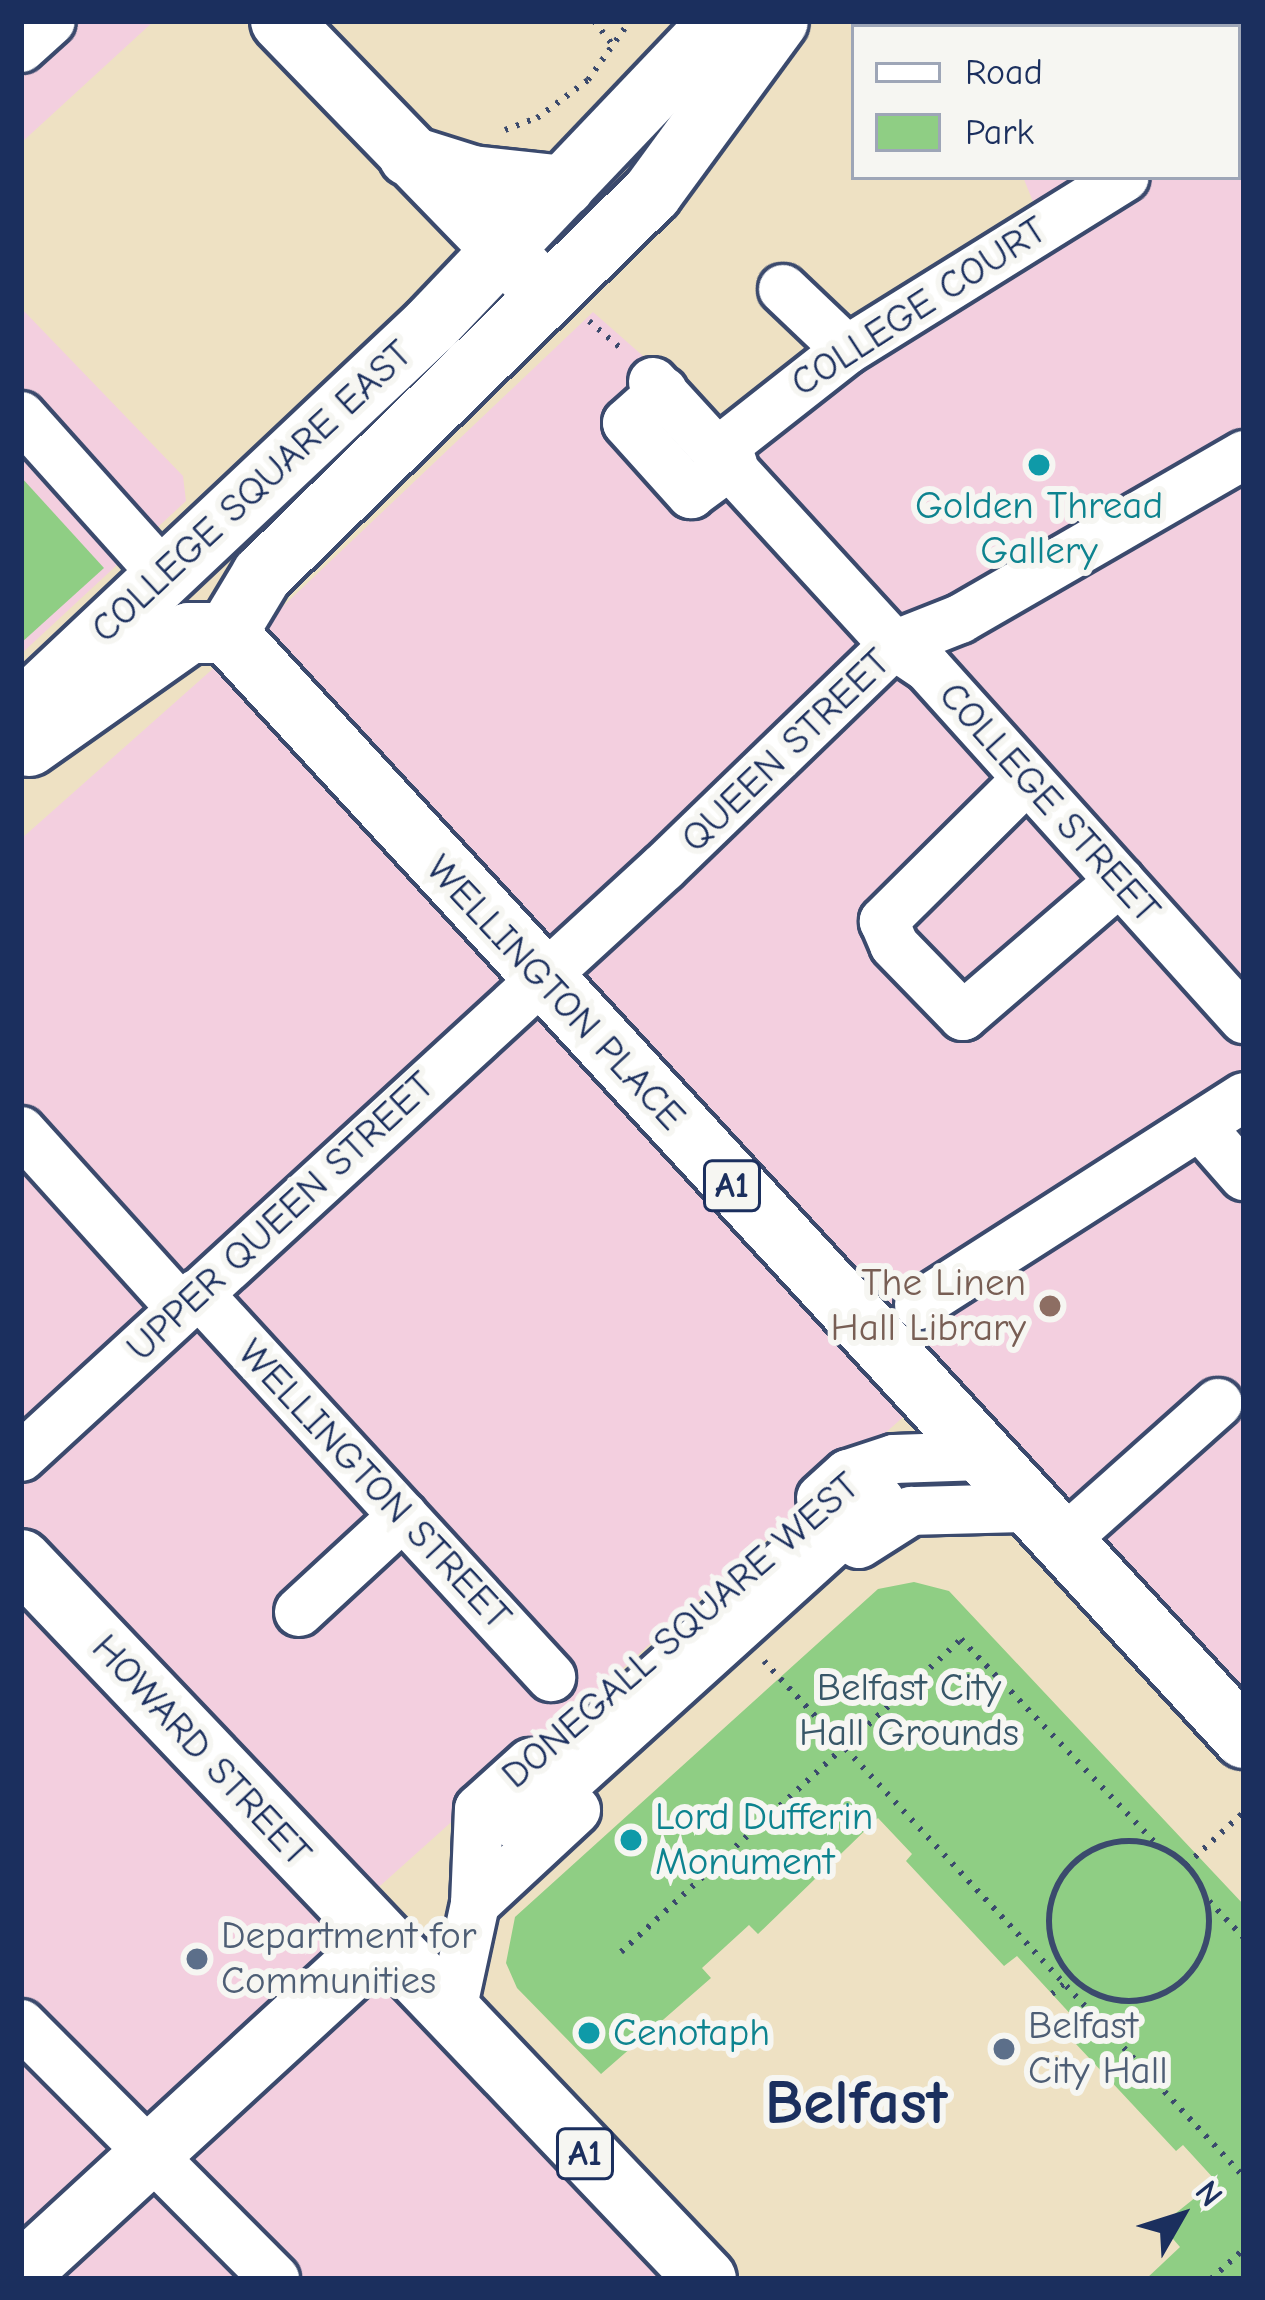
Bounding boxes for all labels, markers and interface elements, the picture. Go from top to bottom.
legend [851,24,1241,180]
text: Road [965,52,1043,93]
text: Park [965,112,1034,153]
street label: COLLEGE COURT [782,207,1056,407]
street label: COLLEGE SQUARE EAST [82,331,422,653]
marker: Golden Thread Gallery [1026,452,1052,478]
place label: Golden Thread Gallery [915,484,1163,575]
street label: QUEEN STREET [672,639,900,863]
street label: COLLEGE STREET [929,673,1169,933]
street label: WELLINGTON PLACE [416,846,694,1140]
street label: UPPER QUEEN STREET [118,1062,444,1372]
road number: A1 [702,1156,762,1216]
place label: The Linen Hall Library [831,1261,1026,1352]
marker: The Linen Hall Library [1037,1293,1063,1319]
street label: WELLINGTON STREET [227,1330,521,1640]
street label: DONEGALL SQUARE WEST [493,1463,869,1799]
street label: HOWARD STREET [82,1625,320,1877]
park label: Belfast City Hall Grounds [799,1666,1019,1757]
place label: Lord Dufferin Monument [655,1795,873,1886]
marker: Lord Dufferin Monument [618,1827,644,1853]
place label: Department for Communities [221,1914,476,2005]
marker: Department for Communities [184,1946,210,1972]
place label: Belfast City Hall [1028,2004,1168,2095]
place label: Cenotaph [613,2010,770,2056]
marker: Cenotaph [576,2020,602,2046]
marker: Belfast City Hall [991,2036,1017,2062]
district label: Belfast [765,2065,947,2141]
road number: A1 [555,2124,615,2184]
north arrow [1121,2156,1241,2276]
text: N [1187,2173,1231,2214]

